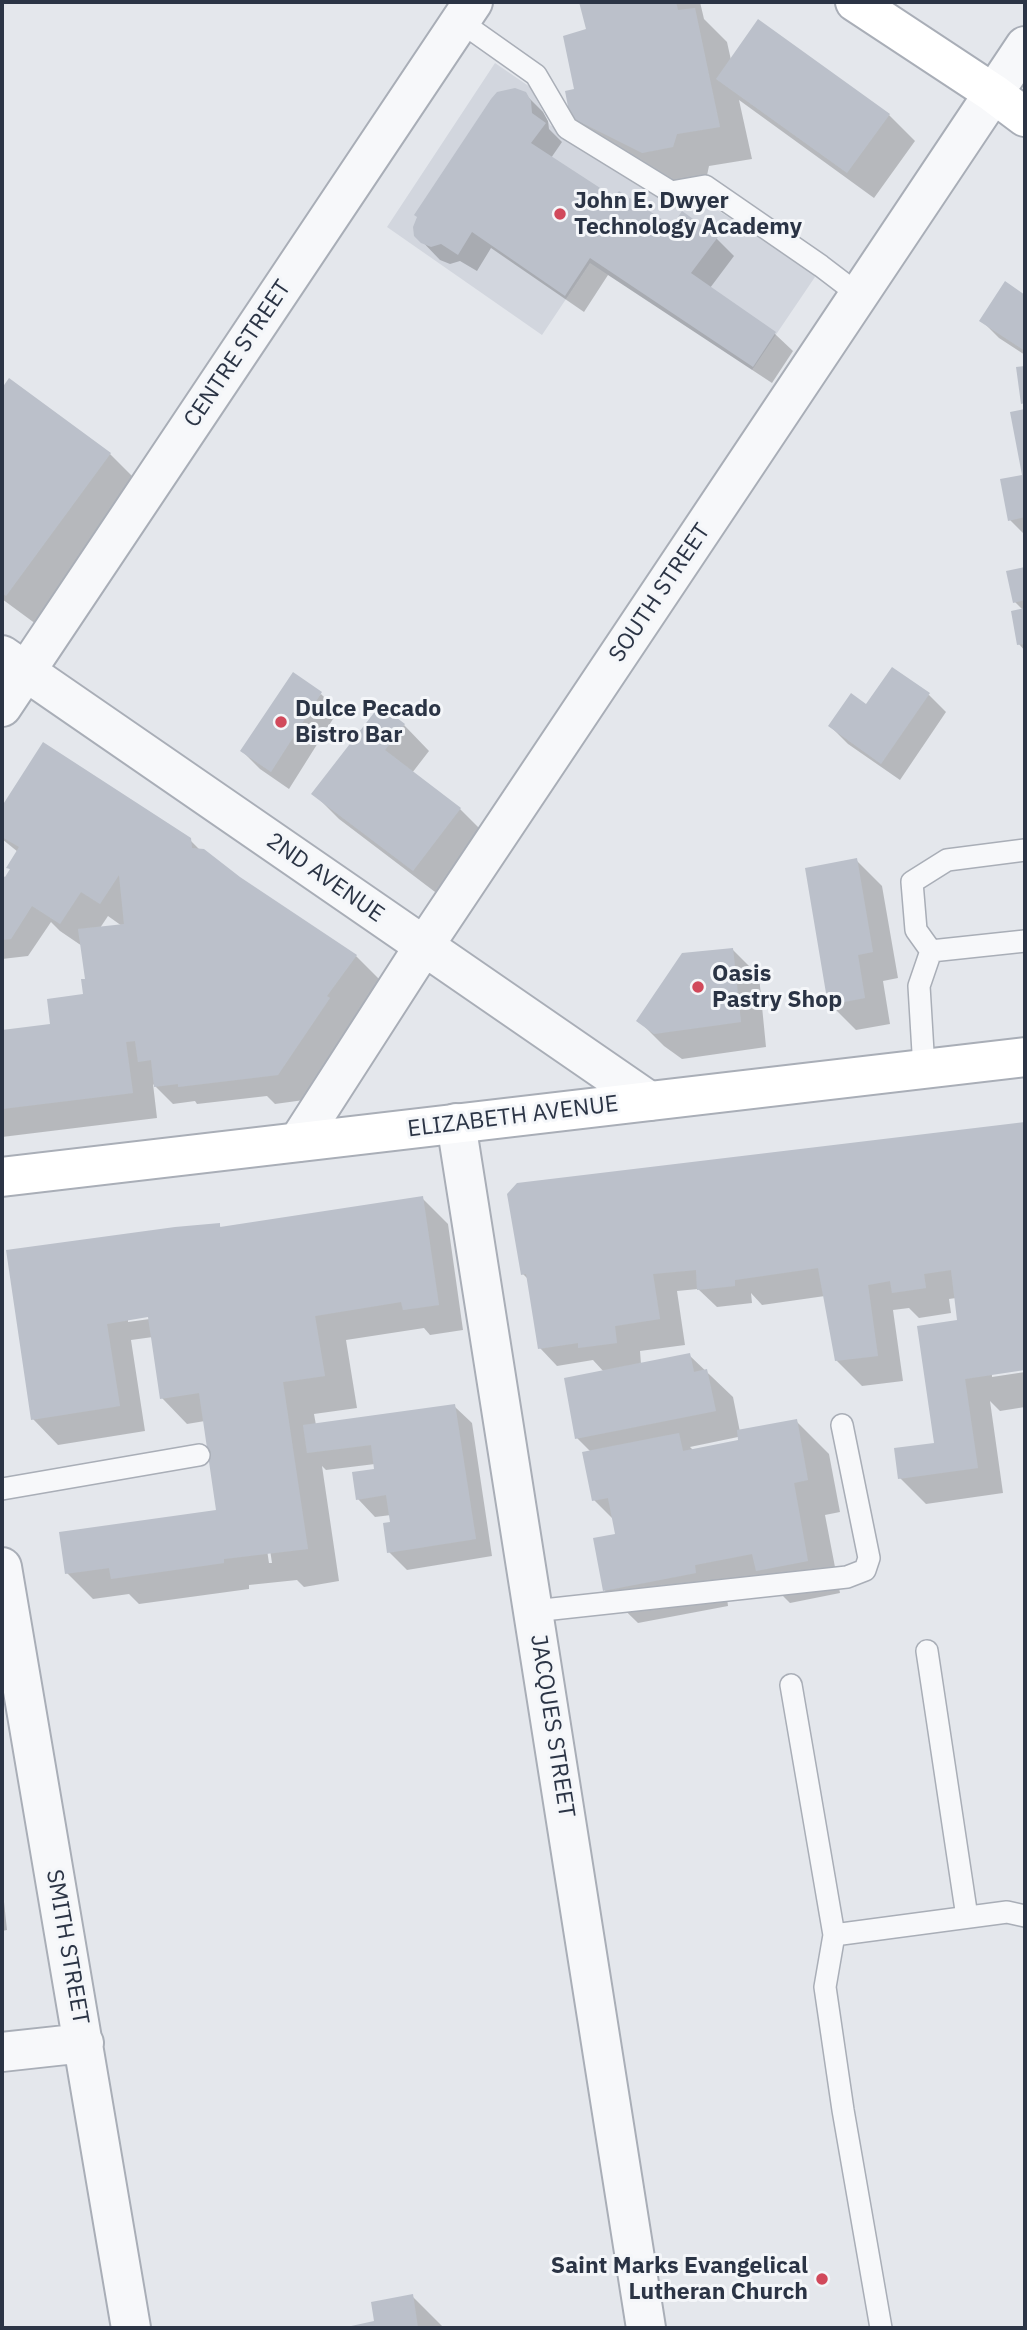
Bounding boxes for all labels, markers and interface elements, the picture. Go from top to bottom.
place label: John E. Dwyer Technology Academy [574,187,802,241]
marker: John E. Dwyer Technology Academy [552,206,568,222]
street label: CENTRE STREET [179,275,297,433]
street label: SOUTH STREET [604,519,716,667]
place label: Dulce Pecado Bistro Bar [295,695,441,749]
marker: Dulce Pecado Bistro Bar [273,714,289,730]
street label: 2ND AVENUE [261,827,389,929]
place label: Oasis Pastry Shop [712,960,842,1014]
marker: Oasis Pastry Shop [690,979,706,995]
street label: ELIZABETH AVENUE [406,1090,620,1144]
street label: JACQUES STREET [524,1632,580,1820]
street label: SMITH STREET [40,1867,94,2027]
place label: Saint Marks Evangelical Lutheran Church [551,2252,808,2306]
marker: Saint Marks Evangelical Lutheran Church [814,2271,830,2287]

